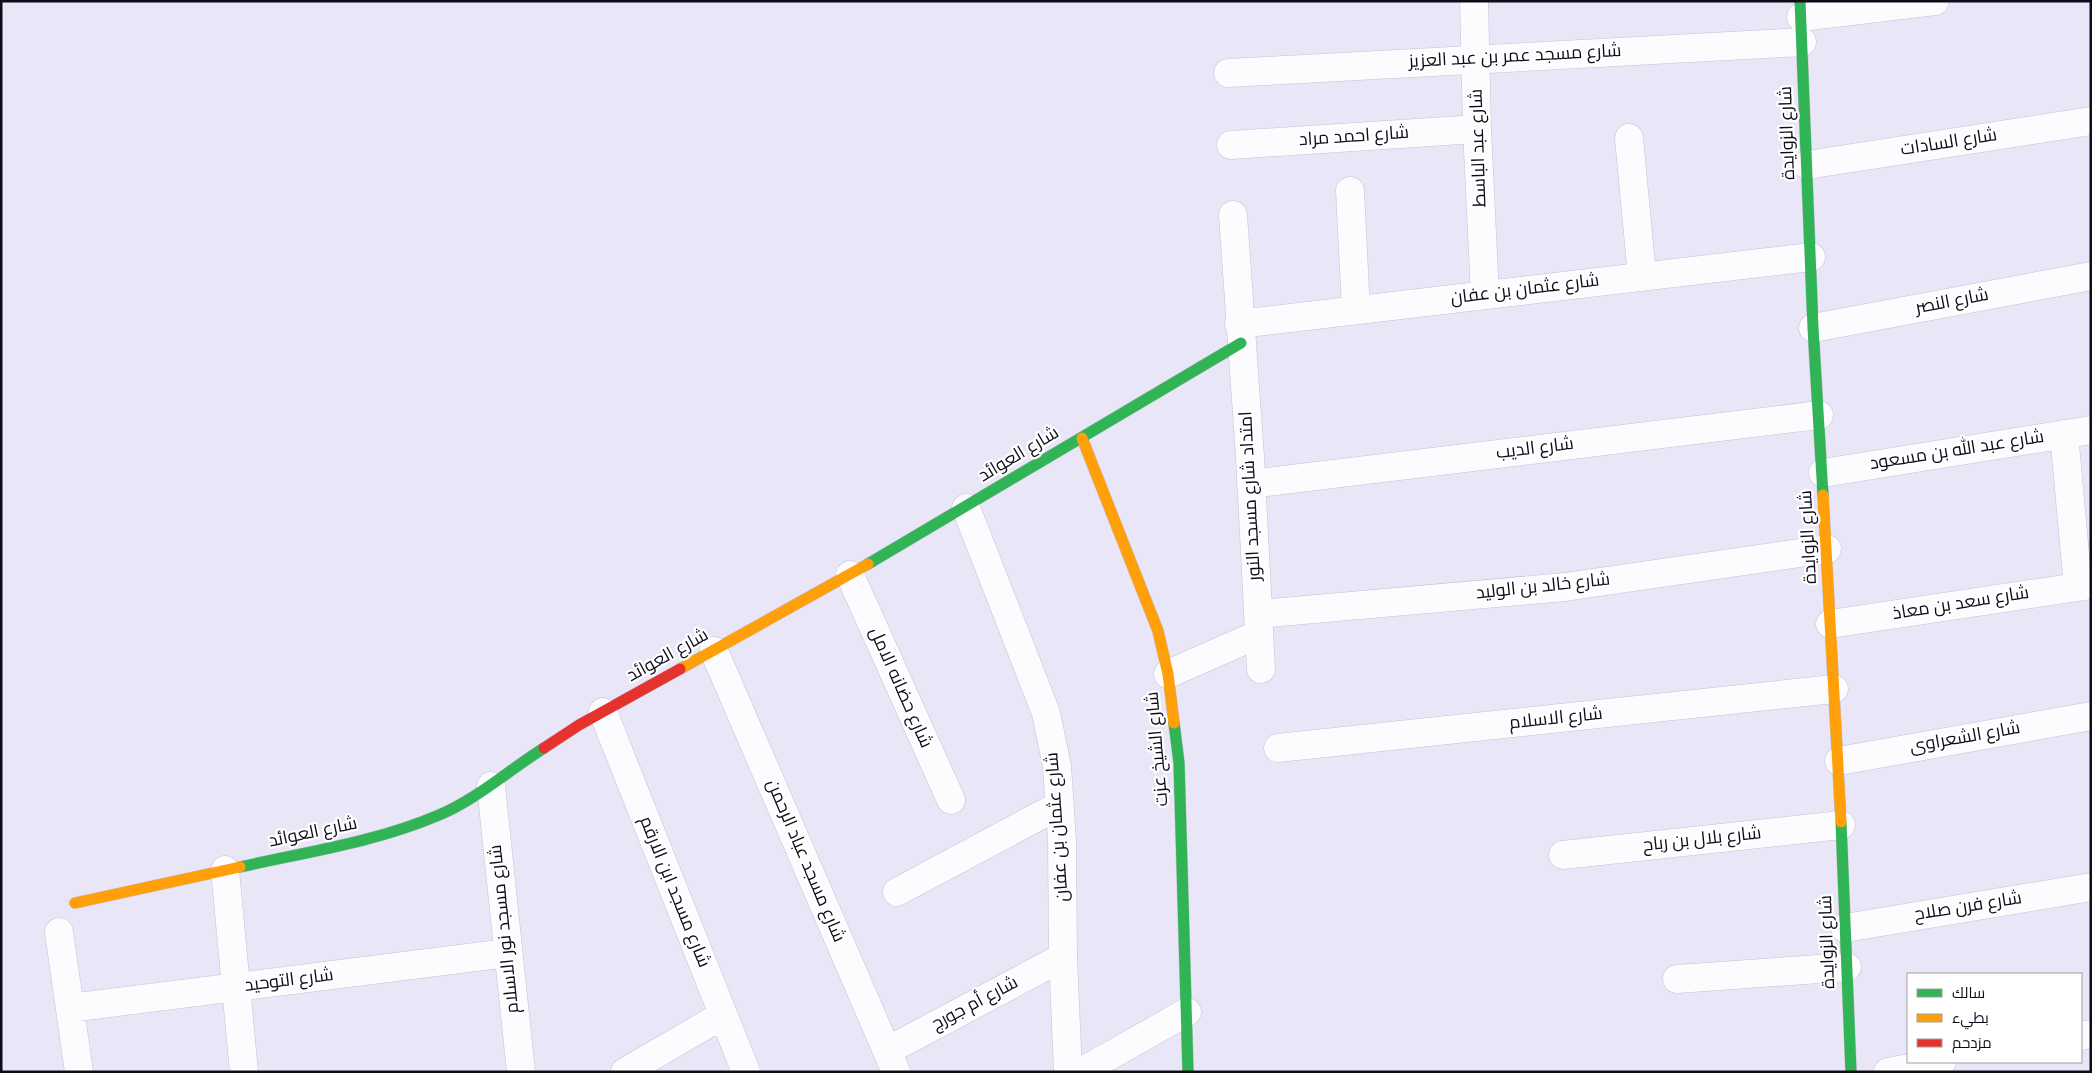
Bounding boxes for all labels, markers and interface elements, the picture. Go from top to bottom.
street label: شارع مسجد عمر بن عبد العزيز [1407,40,1622,74]
street label: شارع الزوايدة [1775,86,1801,180]
street label: شارع عبد الباسط [1465,88,1493,208]
street label: شارع احمد مراد [1298,122,1410,152]
street label: شارع السادات [1899,124,1999,162]
street label: شارع عثمان بن عفان [1449,269,1601,311]
street label: شارع النصر [1912,284,1991,321]
street label: امتداد شارع مسجد النور [1235,410,1267,583]
street label: شارع العوائد [974,422,1064,488]
street label: شارع عبد الله بن مسعود [1868,424,2046,476]
street label: شارع الديب [1495,433,1575,465]
street label: شارع الزوايدة [1795,490,1823,584]
street label: شارع خالد بن الوليد [1475,569,1611,605]
street label: شارع سعد بن معاذ [1891,582,2031,626]
street label: شارع العوائد [623,624,713,688]
street label: شارع حضانه الامل [863,624,937,752]
street label: شارع الشيخ عزت [1142,690,1174,808]
street label: شارع الاسلام [1508,703,1604,735]
street label: شارع الشعراوى [1908,717,2022,759]
street label: شارع عثمان بن عفان [1041,751,1075,903]
street label: شارع مسجد عباد الرحمن [760,776,850,946]
street label: شارع العوائد [267,812,359,854]
street label: شارع مسجد ابن الارقم [633,813,715,971]
street label: شارع بلال بن رباح [1642,822,1762,858]
street label: شارع مسجد نور الاسلام [485,843,525,1015]
street label: شارع فرن صلاح [1912,887,2024,927]
street label: شارع الزوايدة [1815,895,1841,989]
street label: شارع التوحيد [243,964,335,998]
street label: شارع أم جورج [927,971,1022,1036]
legend [1907,973,2082,1063]
text: سالك [1952,985,1985,1004]
text: بطيء [1952,1010,1989,1030]
text: مزدحم [1952,1035,1992,1054]

